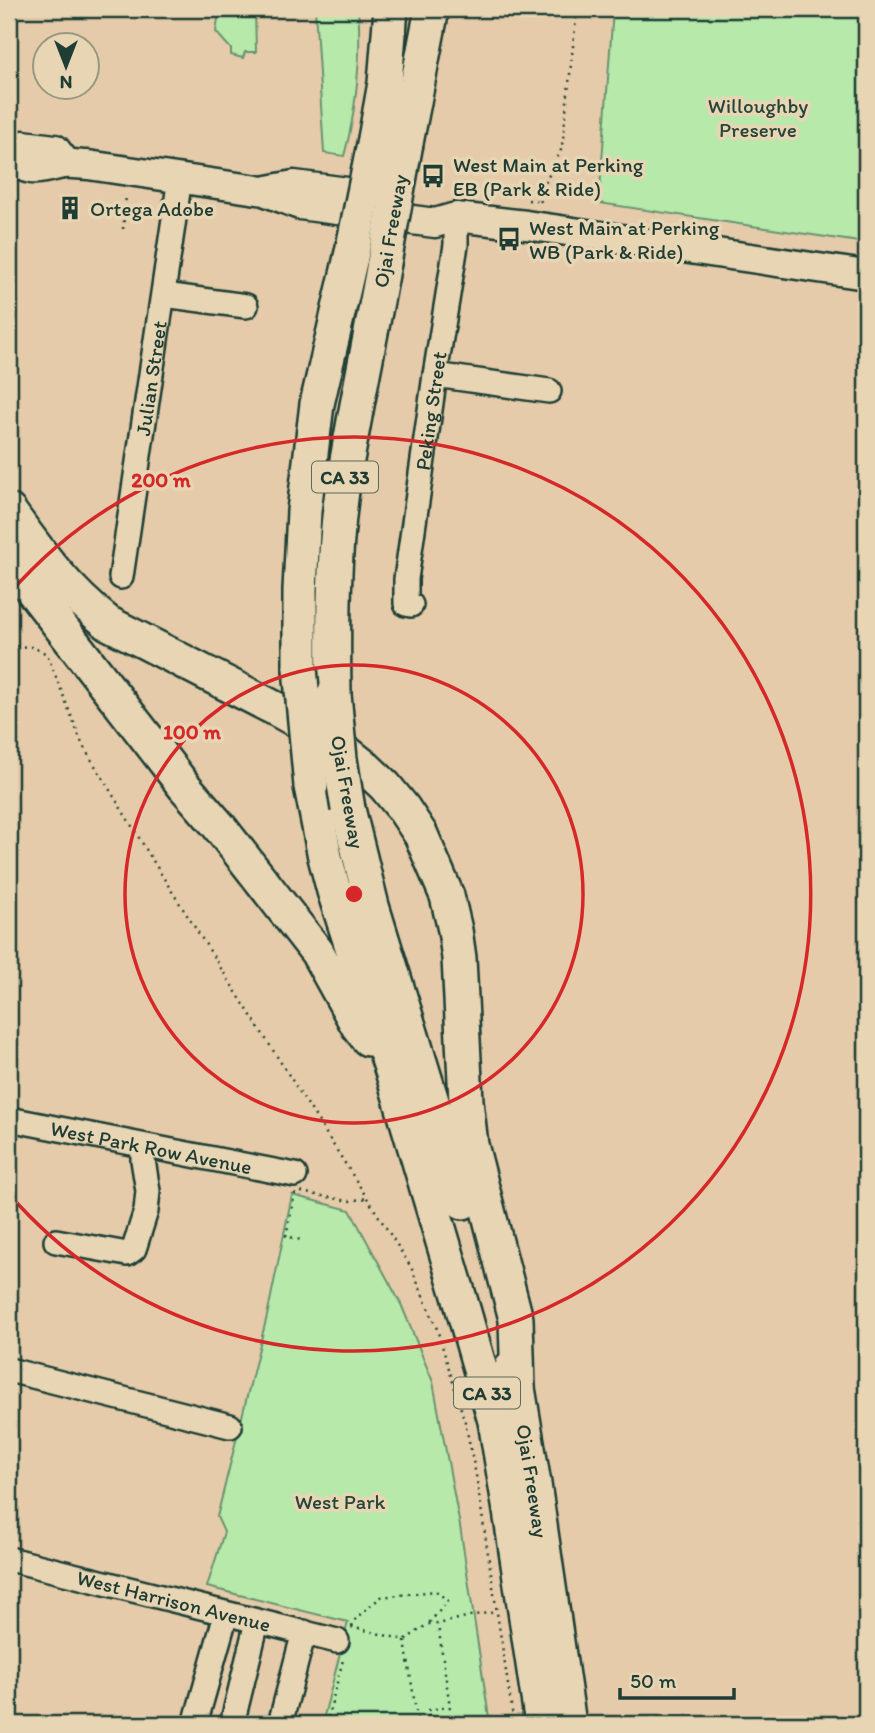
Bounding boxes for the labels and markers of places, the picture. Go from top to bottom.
place label: West Main at Perking EB (Park & Ride) [453,152,644,201]
bus stop icon: West Main at Perking EB (Park & Ride) [419,162,447,190]
building icon: Ortega Adobe [56,194,84,222]
place label: Ortega Adobe [90,196,214,221]
place label: West Main at Perking WB (Park & Ride) [529,215,720,264]
bus stop icon: West Main at Perking WB (Park & Ride) [495,225,523,253]
centre of rings [342,882,366,906]

